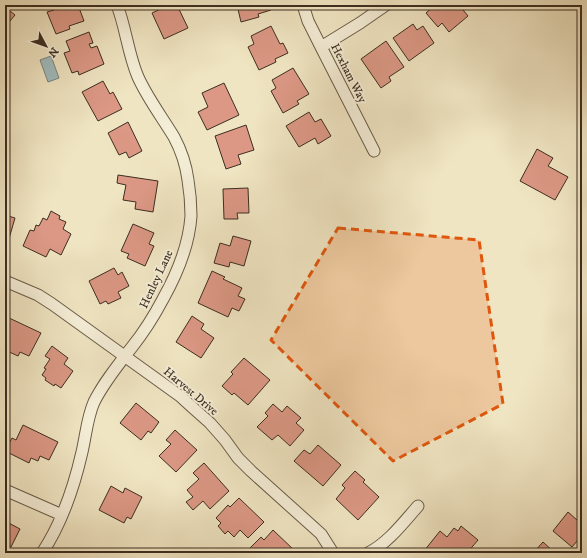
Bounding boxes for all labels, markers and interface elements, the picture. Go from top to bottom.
north arrow [26,26,66,66]
street label: Hexham Way [327,41,370,106]
text: N [45,44,61,60]
street label: Henley Lane [136,248,177,311]
street label: Harvest Drive [160,364,221,419]

